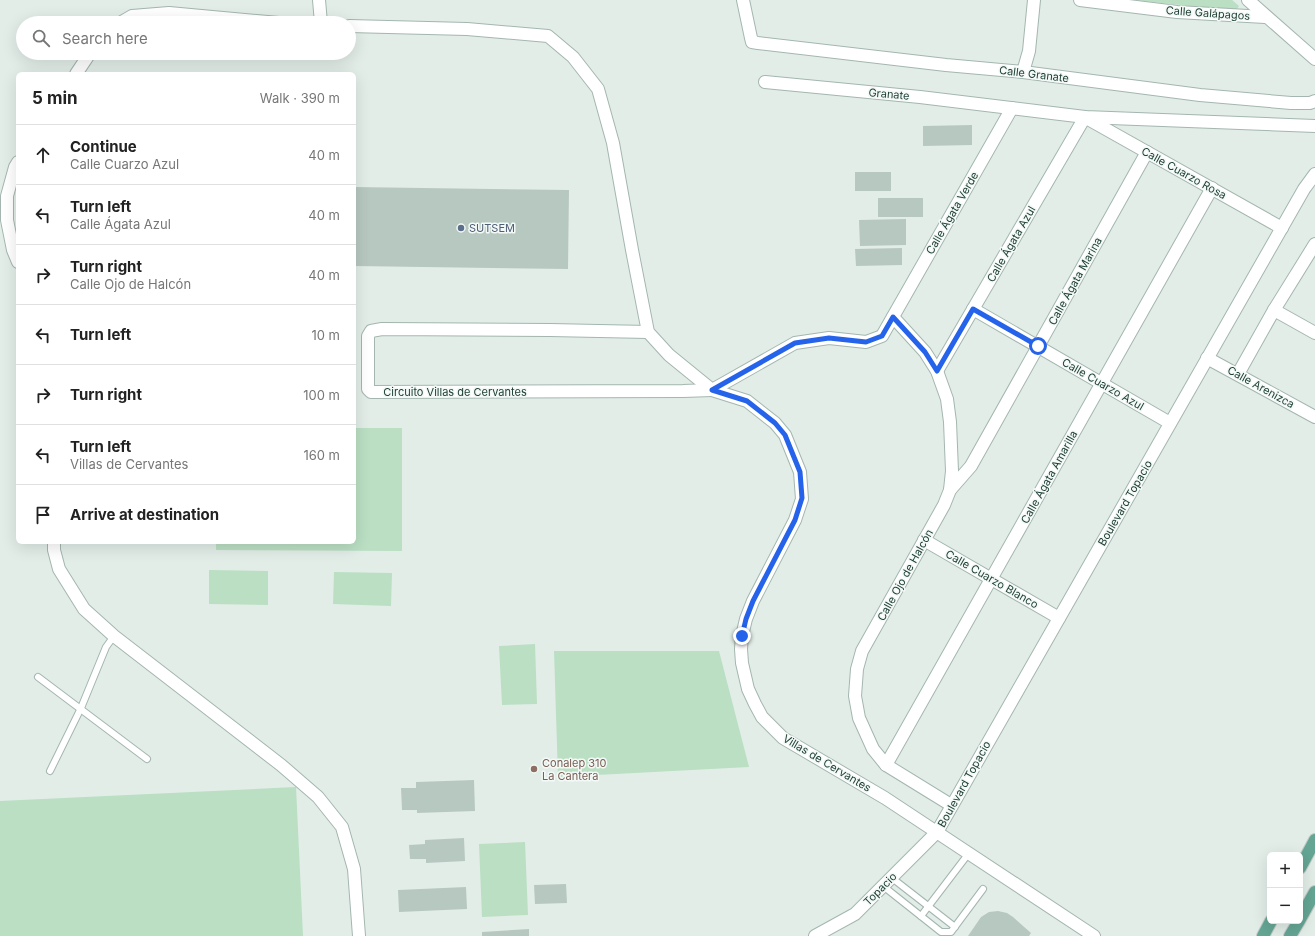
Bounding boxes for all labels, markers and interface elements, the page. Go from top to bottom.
street label: Calle Galápagos [1165,3,1251,23]
search box [16,16,356,60]
icon: search [30,27,52,49]
text: Search here [62,29,148,48]
street label: Calle Granate [998,63,1070,85]
street label: Granate [868,85,910,103]
text: 5 min [32,88,78,108]
text: Walk · 390 m [260,90,340,106]
text: Continue [70,137,137,156]
icon: ahead [32,144,54,166]
street label: Calle Cuarzo Rosa [1139,144,1229,202]
text: 40 m [308,147,340,163]
text: Calle Cuarzo Azul [70,156,179,172]
street label: Calle Ágata Verde [923,169,981,257]
text: Turn left [70,197,131,216]
icon: left [32,204,54,226]
street label: Calle Ágata Azul [984,204,1038,284]
text: 40 m [308,207,340,223]
text: Calle Ágata Azul [70,216,171,232]
place label: SUTSEM [469,221,515,235]
marker: SUTSEM [456,223,466,233]
street label: Calle Ágata Marina [1045,235,1105,327]
text: Turn right [70,257,142,276]
icon: right [32,264,54,286]
text: 40 m [308,267,340,283]
text: Calle Ojo de Halcón [70,276,191,292]
icon: left [32,324,54,346]
text: Turn left [70,325,131,344]
text: 10 m [311,327,340,343]
route start [1029,337,1047,355]
street label: Calle Cuarzo Azul [1060,355,1146,413]
street label: Calle Arenizca [1225,363,1297,411]
icon: right [32,384,54,406]
text: Turn right [70,385,142,404]
street label: Circuito Villas de Cervantes [383,385,527,399]
text: 100 m [303,387,340,403]
street label: Calle Ágata Amarilla [1018,428,1080,526]
text: Turn left [70,437,131,456]
icon: left [32,444,54,466]
text: 160 m [303,447,340,463]
text: Villas de Cervantes [70,456,188,472]
street label: Boulevard Topacio [1095,457,1155,548]
icon: arrive [32,504,54,526]
text: Arrive at destination [70,505,219,524]
street label: Calle Ojo de Halcón [874,527,936,623]
street label: Calle Cuarzo Blanco [943,547,1041,611]
route end [733,627,751,645]
street label: Villas de Cervantes [780,731,874,795]
street label: Boulevard Topacio [934,738,994,830]
place label: Conalep 310 La Cantera [542,756,606,783]
marker: Conalep 310 La Cantera [529,764,539,774]
map controls [1267,852,1303,924]
button: + [1267,852,1303,888]
street label: Topacio [860,869,900,909]
button: − [1267,888,1303,924]

